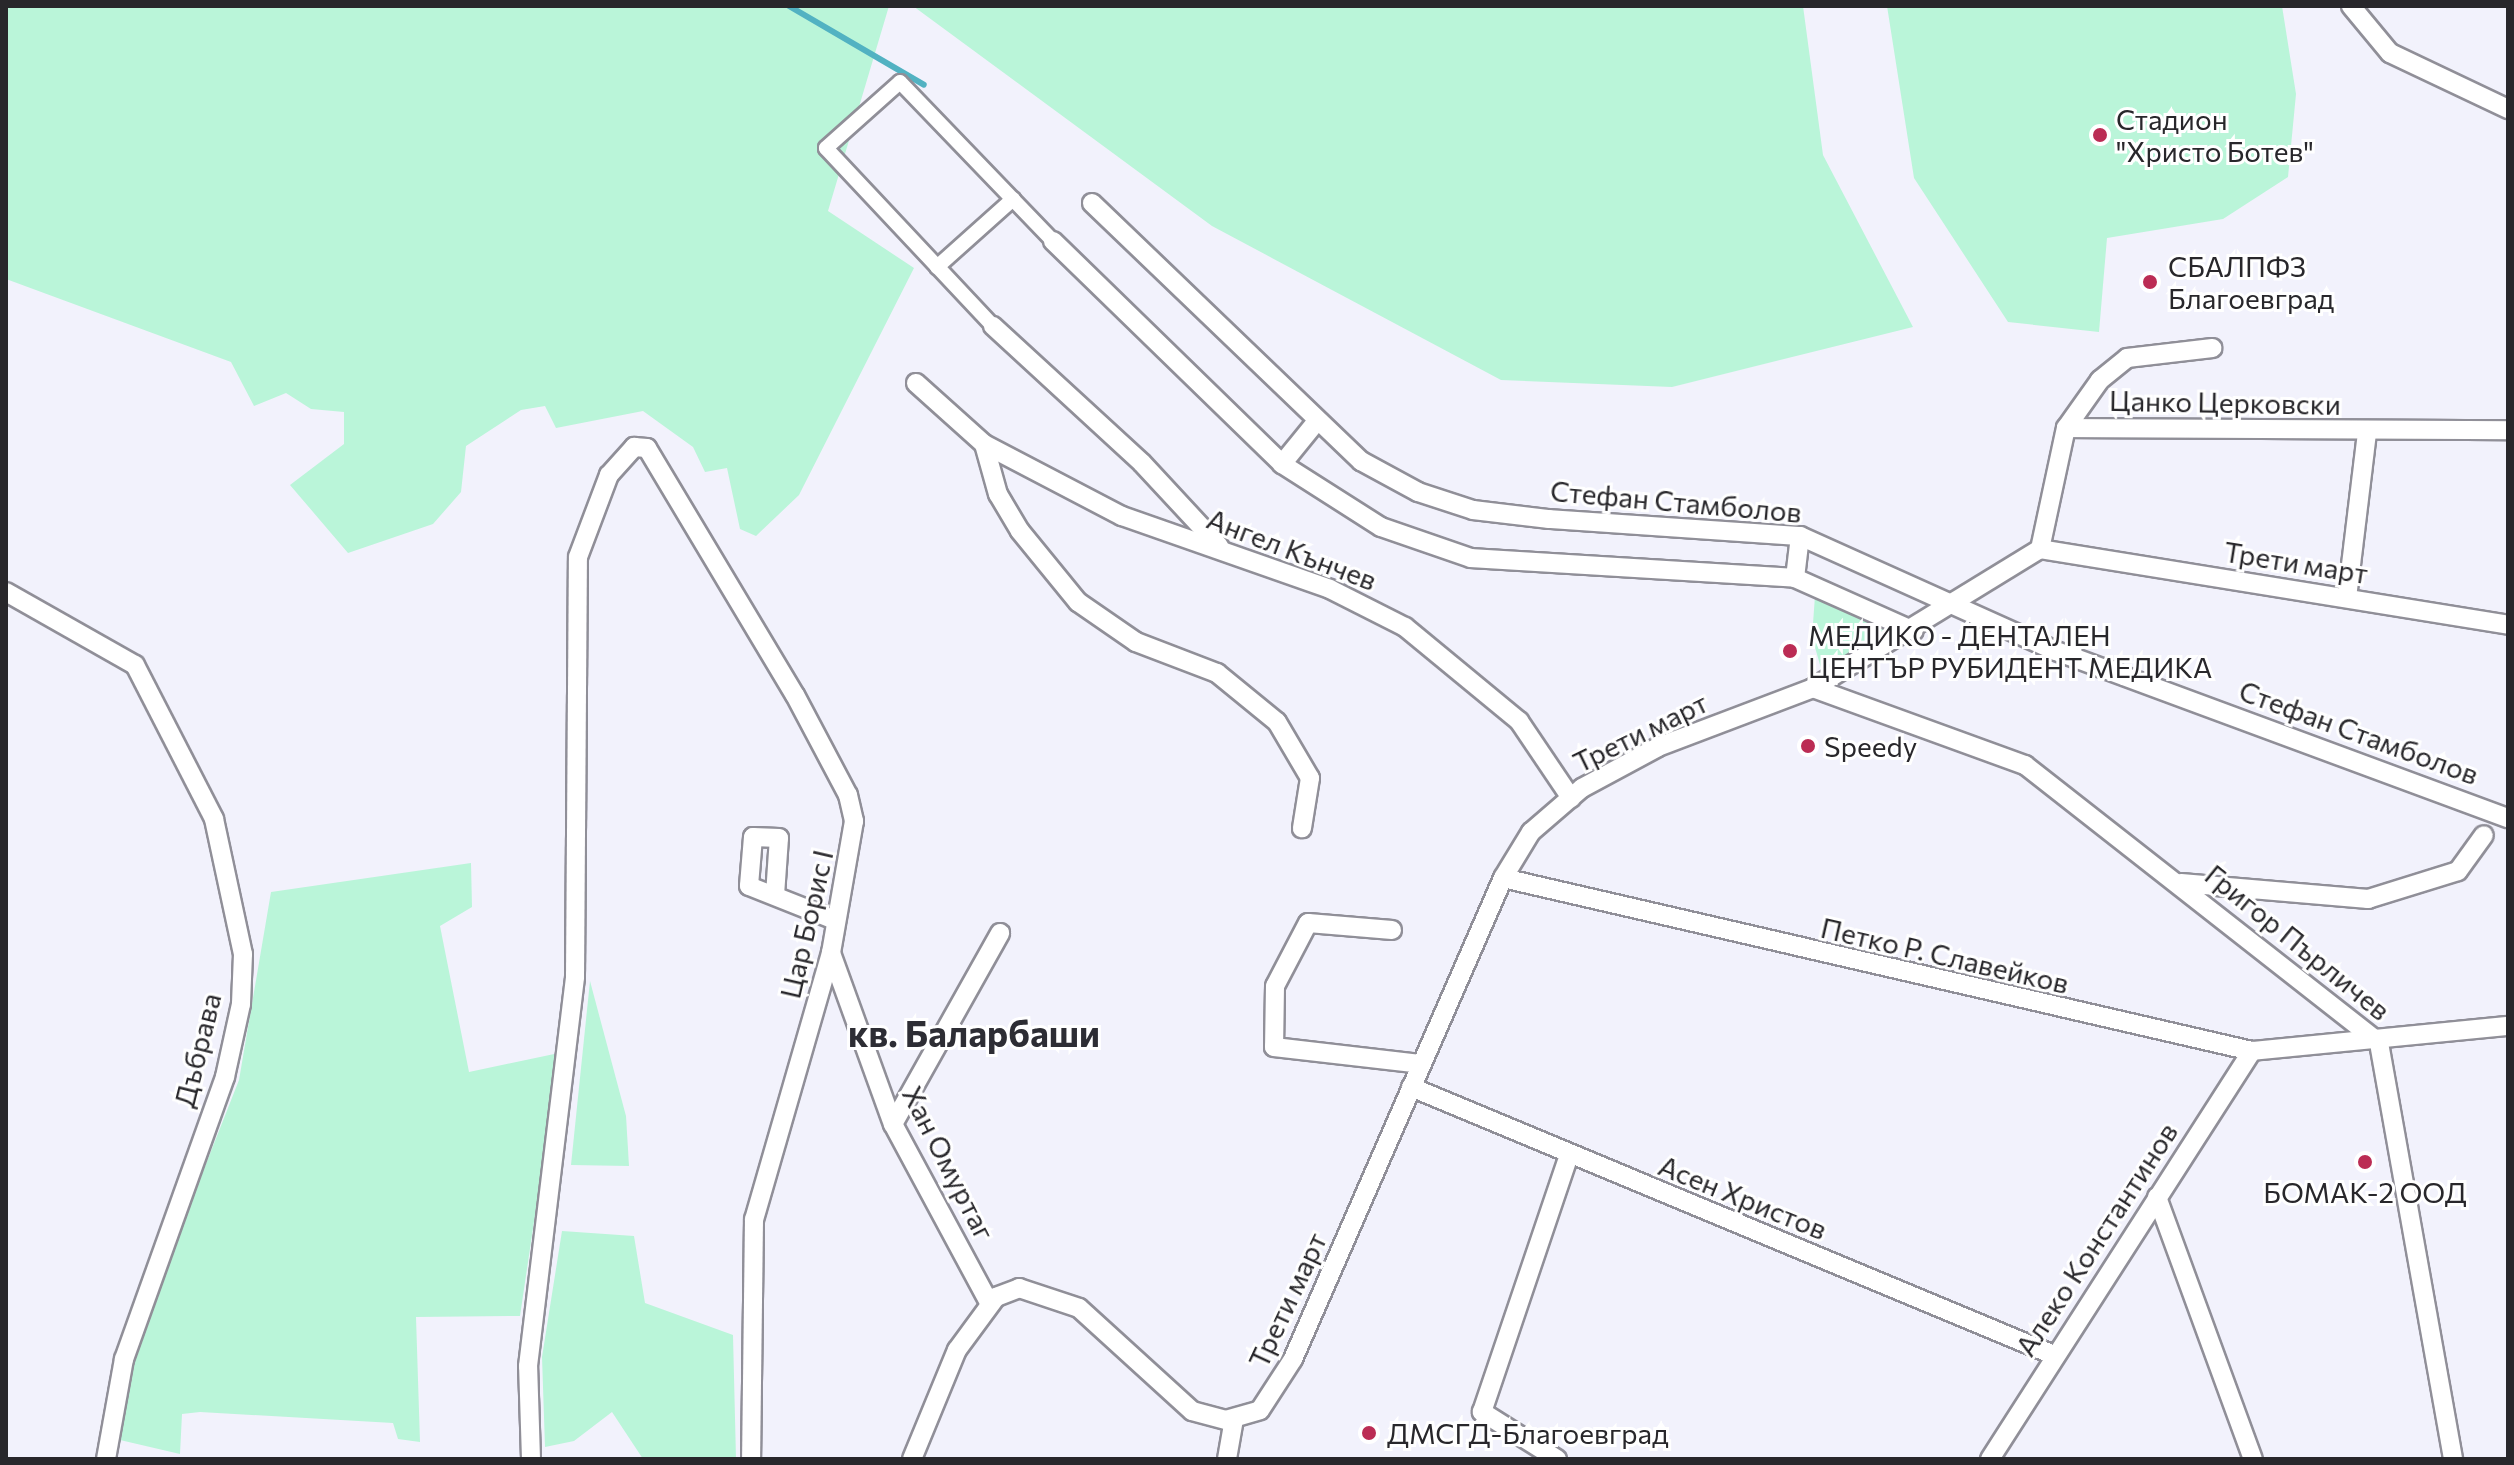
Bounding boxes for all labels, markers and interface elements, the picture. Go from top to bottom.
place label: Стадион "Христо Ботев" [2116,102,2314,168]
marker: Стадион "Христо Ботев" [2091,126,2109,144]
place label: СБАЛПФЗ Благоевград [2168,249,2334,315]
marker: СБАЛПФЗ Благоевград [2139,271,2161,293]
street label: Цанко Церковски [2109,383,2341,421]
street label: Стефан Стамболов [1549,473,1803,529]
street label: Ангел Кънчев [1203,501,1381,597]
street label: Трети март [2222,534,2370,590]
place label: МЕДИКО - ДЕНТАЛЕН ЦЕНТЪР РУБИДЕНТ МЕДИКА [1808,618,2212,684]
marker: МЕДИКО - ДЕНТАЛЕН ЦЕНТЪР РУБИДЕНТ МЕДИКА [1779,640,1801,662]
street label: Стефан Стамболов [2235,673,2483,791]
street label: Трети март [1567,685,1713,779]
place label: Speedy [1824,729,1917,763]
marker: Speedy [1799,737,1817,755]
street label: Цар Борис I [773,846,839,1002]
street label: Григор Пърличев [2199,857,2397,1027]
street label: Петко Р. Славейков [1818,910,2072,1000]
street label: Дъбрава [167,990,227,1110]
district label: кв. Баларбаши [848,1011,1100,1055]
street label: Хан Омуртаг [896,1080,1002,1246]
street label: Алеко Константинов [2008,1116,2184,1362]
street label: Асен Христов [1654,1148,1832,1246]
marker: БОМАК-2 ООД [2356,1153,2374,1171]
place label: БОМАК-2 ООД [2263,1175,2467,1209]
street label: Трети март [1241,1227,1333,1373]
place label: ДМСГД-Благоевград [1387,1416,1669,1450]
marker: ДМСГД-Благоевград [1358,1422,1380,1444]

